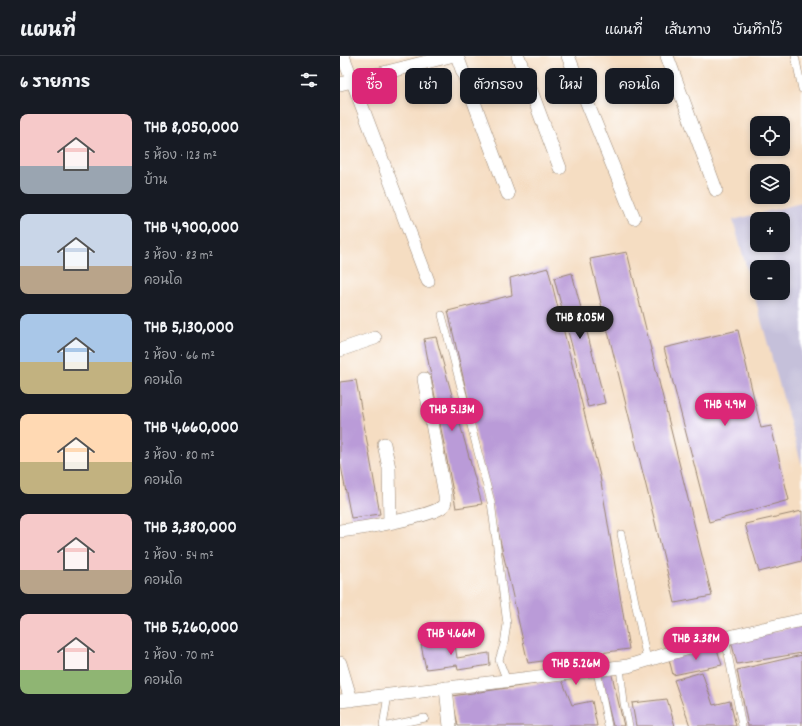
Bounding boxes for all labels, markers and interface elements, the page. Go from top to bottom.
text: แผนที่ [20,19,76,46]
text: แผนที่ [605,21,642,41]
text: เส้นทาง [664,21,711,41]
text: บันทึกไว้ [733,21,782,41]
chip: ซื้อ [352,68,397,104]
chip: เช่า [405,68,452,104]
chip: ตัวกรอง [460,68,537,104]
chip: ใหม่ [545,68,597,104]
chip: คอนโด [605,68,674,104]
icon: filters [298,69,320,91]
text: 6 รายการ [20,72,90,96]
map controls [750,116,790,300]
button: locate [750,116,790,156]
text: THB 8,050,000 [144,117,239,141]
icon: home [52,130,100,178]
text: 5 ห้อง · 123 m² [144,147,217,166]
button: layers [750,164,790,204]
text: บ้าน [144,172,167,191]
button: + [750,212,790,252]
text: THB 4,900,000 [144,217,239,241]
icon: home [52,230,100,278]
text: 3 ห้อง · 83 m² [144,247,213,266]
button: − [750,260,790,300]
text: คอนโด [144,272,182,291]
pin: THB 8.05M [534,306,626,340]
text: THB 8.05M [555,309,605,328]
text: THB 5,130,000 [144,317,234,341]
icon: home [52,330,100,378]
text: 2 ห้อง · 66 m² [144,347,215,366]
text: คอนโด [144,372,182,391]
pin: THB 4.9M [684,393,766,427]
text: THB 4.9M [704,396,746,415]
pin: THB 5.13M [406,398,498,432]
text: THB 5.13M [429,401,475,420]
text: THB 4,660,000 [144,417,239,441]
icon: home [52,430,100,478]
text: 3 ห้อง · 80 m² [144,447,215,466]
text: คอนโด [144,472,182,491]
text: THB 3,380,000 [144,517,237,541]
icon: home [52,530,100,578]
text: 2 ห้อง · 54 m² [144,547,214,566]
text: คอนโด [144,572,182,591]
text: THB 5,260,000 [144,617,239,641]
pin: THB 4.66M [405,622,497,656]
text: THB 4.66M [427,625,475,644]
pin: THB 3.38M [650,627,742,661]
icon: home [52,630,100,678]
text: THB 3.38M [672,630,720,649]
text: 2 ห้อง · 70 m² [144,647,214,666]
pin: THB 5.26M [530,652,622,686]
text: THB 5.26M [552,655,600,674]
text: คอนโด [144,672,182,691]

